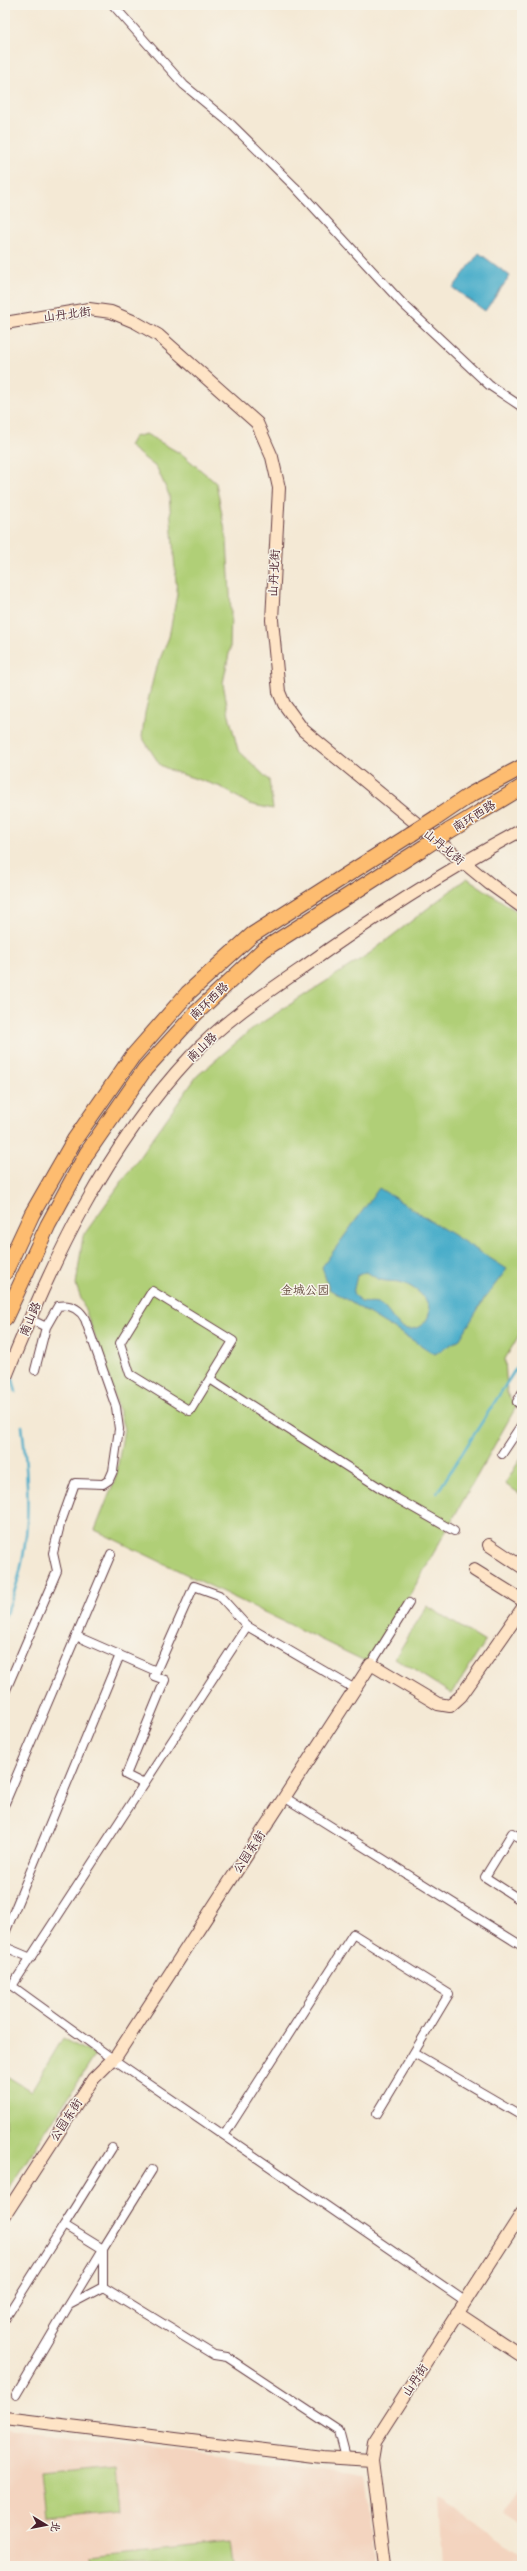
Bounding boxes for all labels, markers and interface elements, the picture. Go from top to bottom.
street label: 山丹北街 [42,300,92,328]
street label: 山丹北街 [262,548,286,598]
street label: 南环西路 [448,794,500,838]
street label: 山丹北街 [418,823,470,871]
street label: 南环西路 [184,976,234,1026]
street label: 南山路 [181,1027,223,1067]
park label: 金城公园 [281,1279,329,1301]
street label: 南山路 [13,1298,47,1340]
street label: 公园东街 [227,1826,271,1878]
street label: 公园东街 [44,2094,88,2146]
street label: 山丹街 [396,2359,434,2401]
north arrow [26,2505,66,2545]
text: 北 [45,2520,66,2534]

